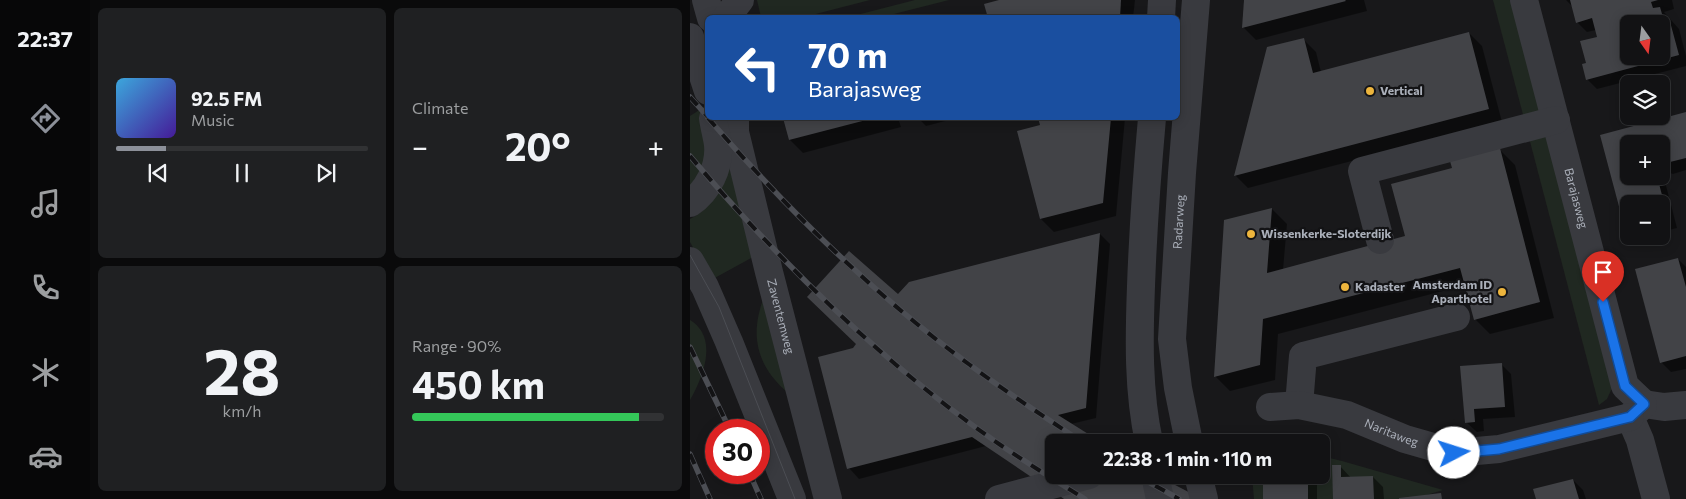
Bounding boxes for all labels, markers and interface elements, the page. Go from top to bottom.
north arrow [1620,15,1670,65]
map controls [1620,15,1670,245]
text: 22:37 [17,25,73,52]
text: 70 m [808,32,888,75]
icon: left [725,35,790,100]
text: Barajasweg [808,75,921,102]
button: layers [1620,75,1670,125]
place label: Vertical [1380,83,1423,97]
marker: Vertical [1364,85,1376,97]
text: 92.5 FM [191,87,262,110]
text: Climate [412,98,468,117]
icon: directions [28,101,63,136]
text: Music [191,110,235,129]
text: 20° [505,122,571,169]
text: − [412,129,428,163]
text: + [648,129,664,163]
button: + [1620,135,1670,185]
icon: previous [144,159,172,187]
icon: pause [228,159,256,187]
icon: next [312,159,340,187]
street label: Barajasweg [1562,166,1592,230]
icon: music [28,186,63,221]
street label: Radarweg [1169,193,1187,249]
button: − [1620,195,1670,245]
place label: Wissenkerke-Sloterdijk [1261,226,1392,240]
marker: Wissenkerke-Sloterdijk [1245,228,1257,240]
pin [1582,251,1624,302]
icon: arrive [1589,258,1617,286]
icon: phone [28,270,63,305]
street label: Zaventemweg [765,277,798,356]
place label: Amsterdam ID Aparthotel [1413,277,1492,305]
place label: Kadaster [1355,279,1405,293]
marker: Kadaster [1339,281,1351,293]
marker: Amsterdam ID Aparthotel [1496,286,1508,298]
text: 28 [204,329,280,408]
text: Range · 90% [412,336,501,355]
icon: climate [28,355,63,390]
text: 450 km [412,360,545,407]
text: km/h [223,401,261,420]
street label: Naritaweg [1363,415,1421,449]
speed limit sign: 30 [705,419,770,484]
position arrow [1427,426,1479,478]
icon: car [28,439,63,474]
text: 22:38 · 1 min · 110 m [1103,447,1272,470]

